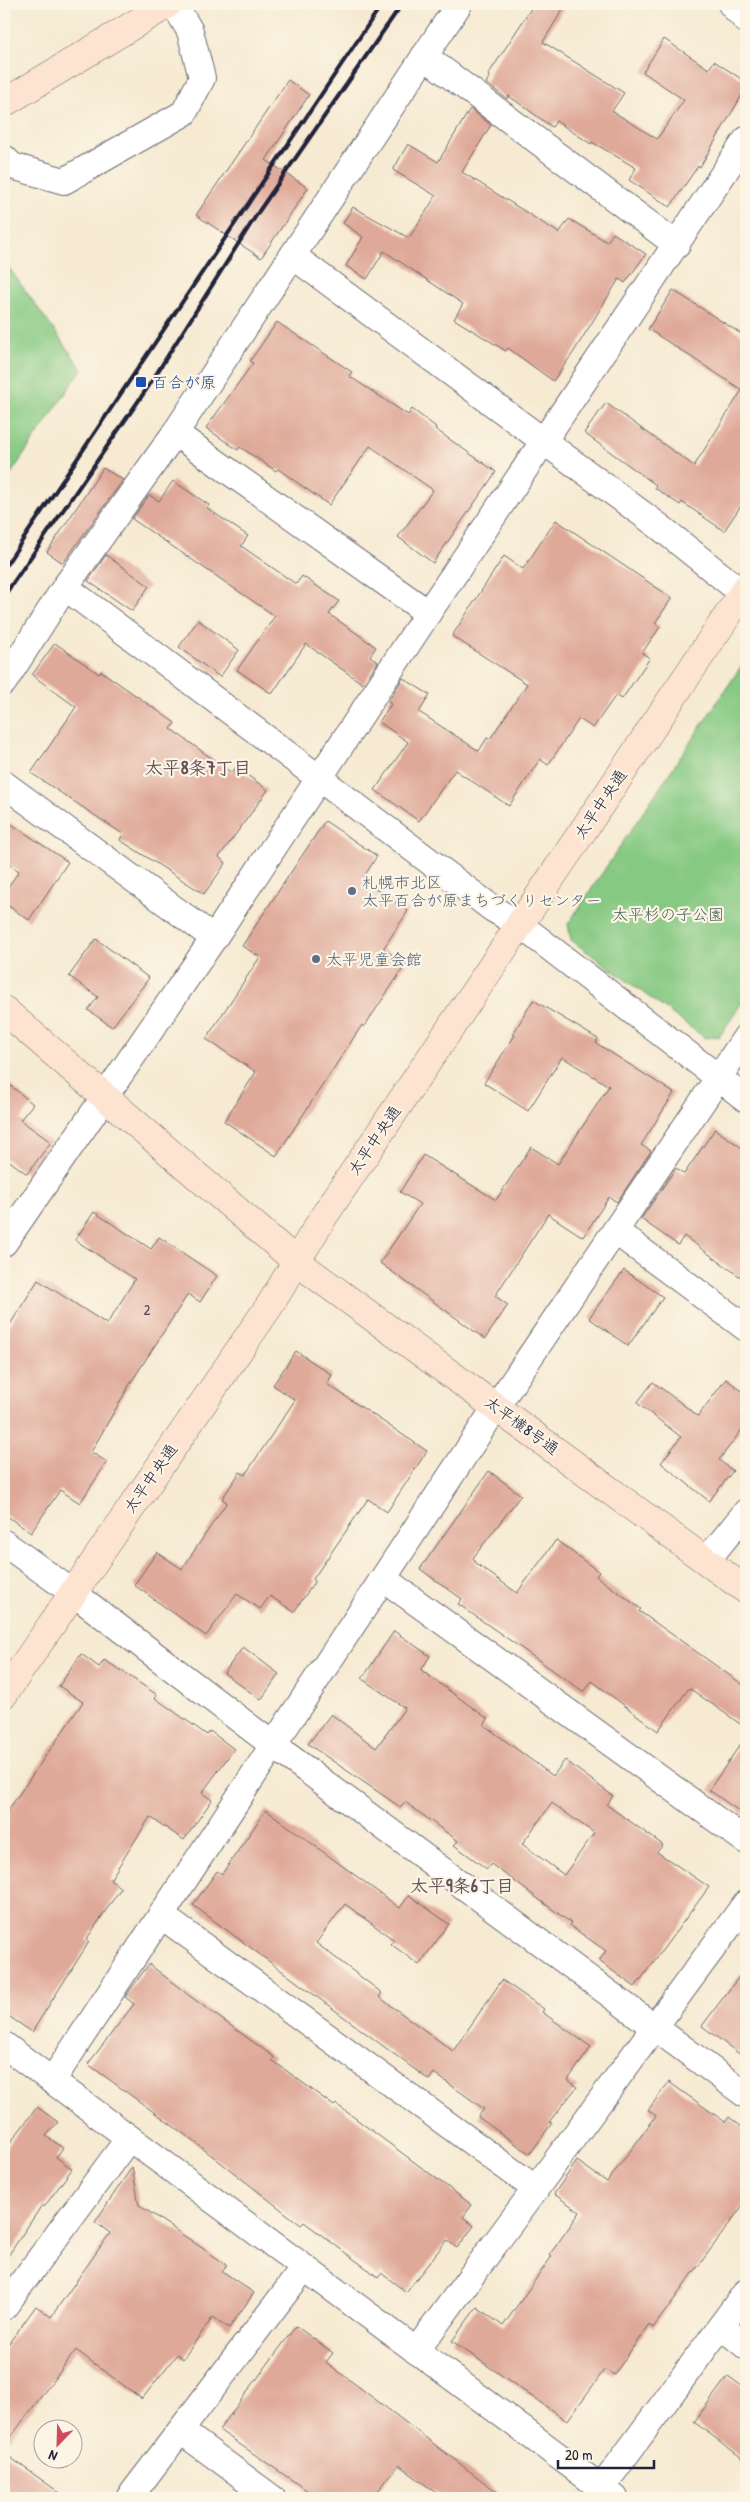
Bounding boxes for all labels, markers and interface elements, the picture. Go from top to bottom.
place label: 百合が原 [152,371,216,393]
marker: 百合が原 [134,375,148,389]
district label: 太平8条7丁目 [145,755,251,780]
street label: 太平中央通 [569,765,631,843]
place label: 札幌市北区 太平百合が原まちづくりセンター [362,871,601,911]
marker: 札幌市北区 太平百合が原まちづくりセンター [346,885,358,897]
park label: 太平杉の子公園 [612,903,724,925]
place label: 太平児童会館 [326,948,422,970]
marker: 太平児童会館 [310,953,322,965]
street label: 太平中央通 [343,1101,405,1179]
house number: 2 [144,1300,151,1319]
street label: 太平横8号通 [480,1391,564,1459]
street label: 太平中央通 [118,1439,182,1517]
district label: 太平9条6丁目 [410,1873,514,1898]
north arrow [32,2420,82,2470]
scale bar [558,2437,654,2469]
text: 20 m [565,2444,592,2465]
text: N [45,2446,60,2467]

